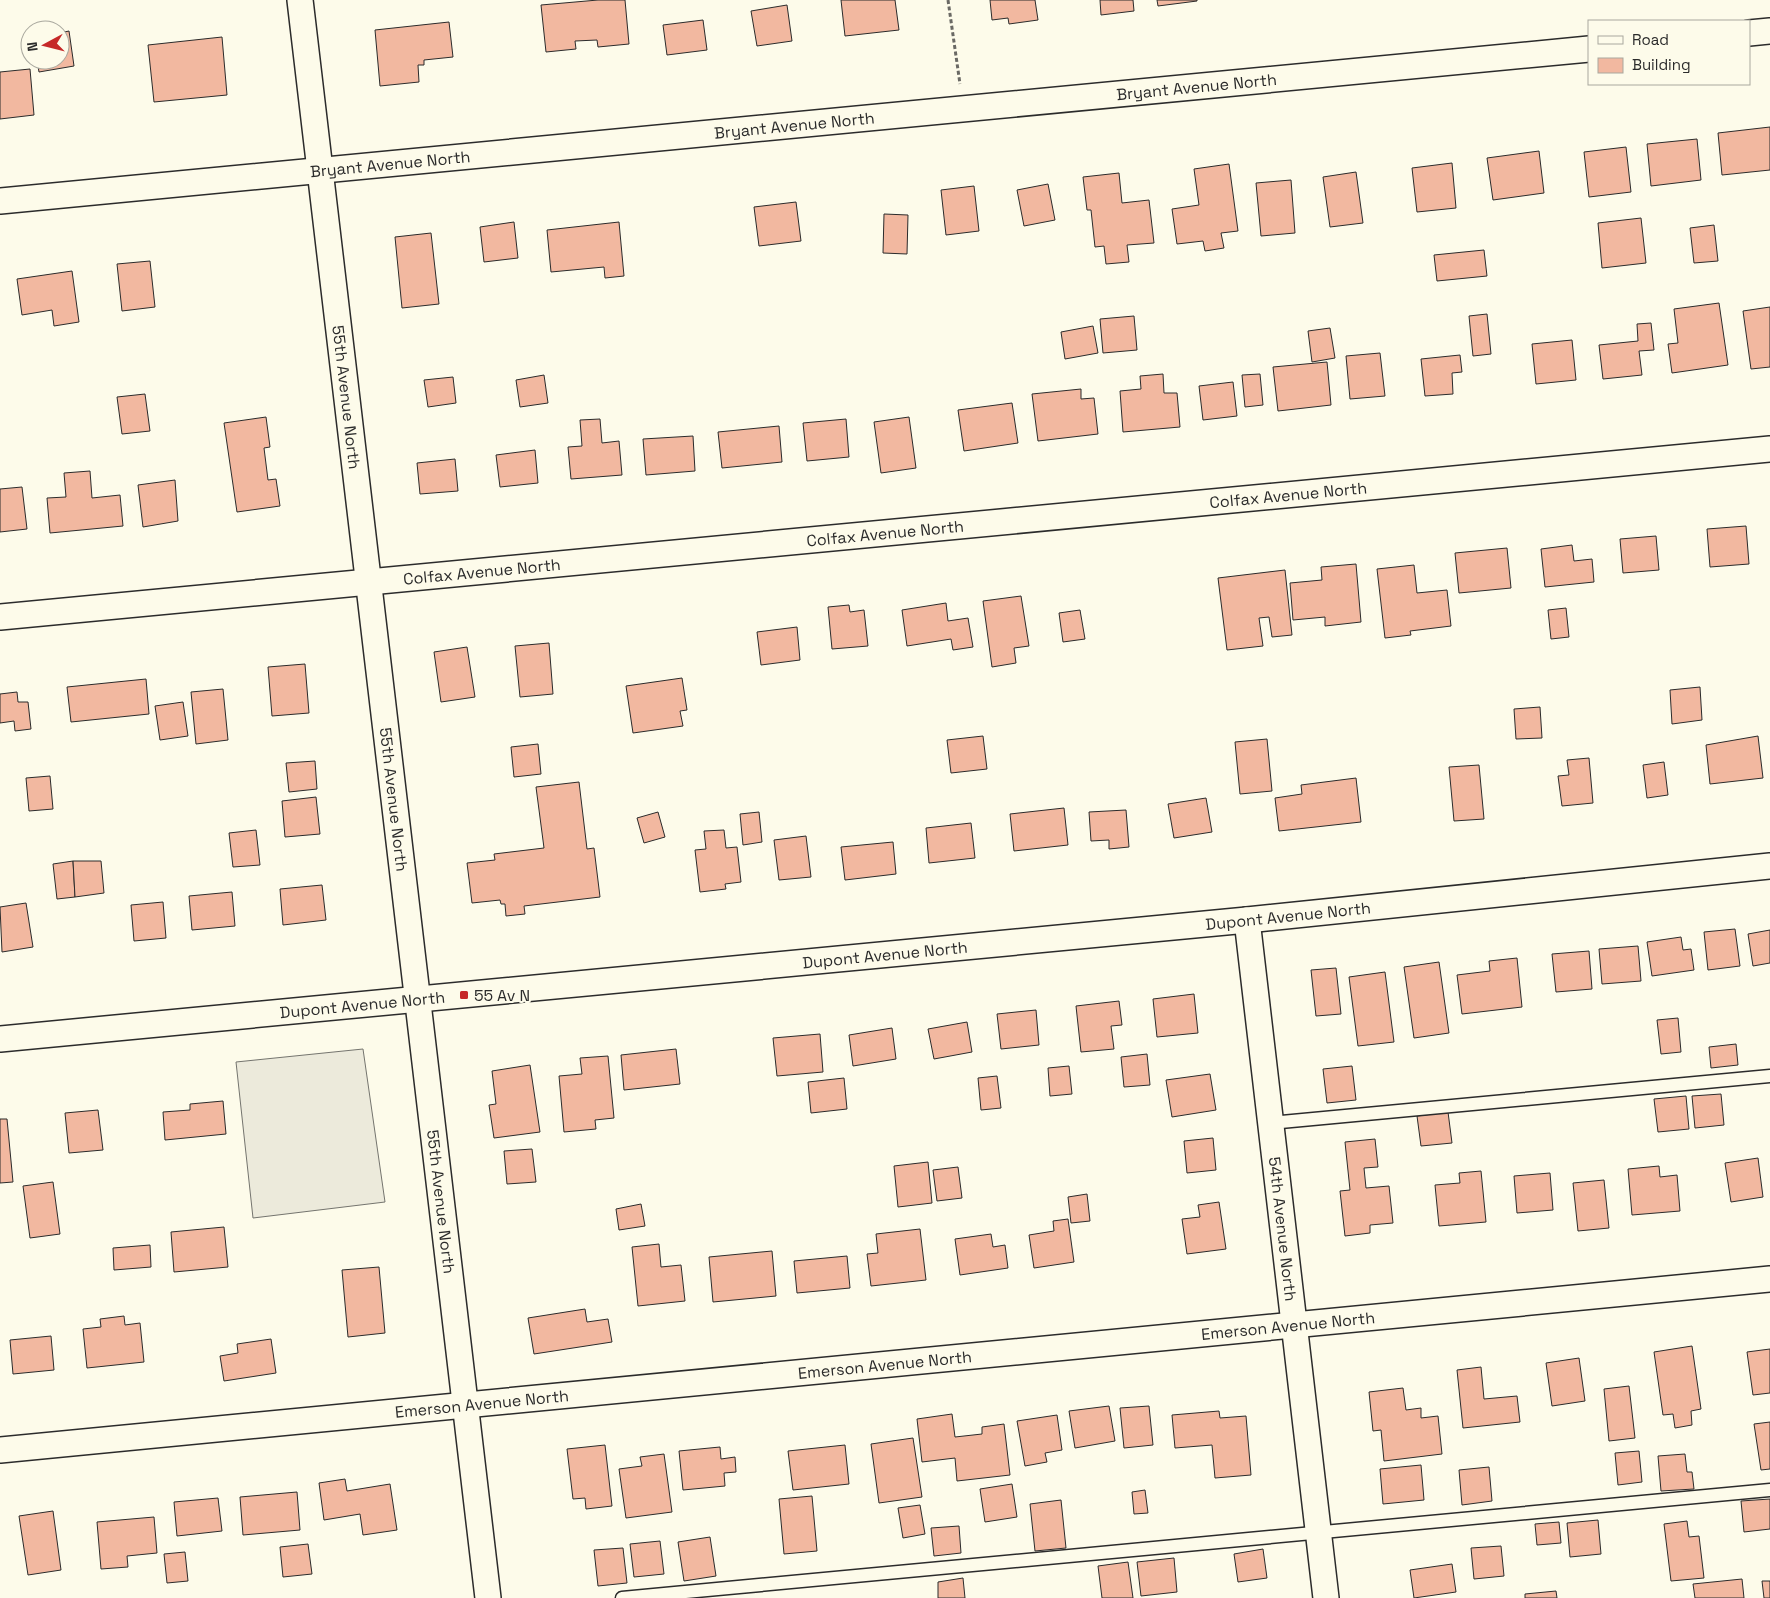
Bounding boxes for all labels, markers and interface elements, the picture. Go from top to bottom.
north arrow [20,20,70,70]
legend [1588,20,1750,85]
text: Road [1632,30,1669,49]
text: N [23,41,42,52]
text: Building [1632,55,1691,74]
street label: Bryant Avenue North [1115,69,1278,105]
street label: Bryant Avenue North [713,107,876,144]
street label: Bryant Avenue North [309,146,471,182]
street label: 55th Avenue North [327,324,365,470]
street label: Colfax Avenue North [1209,477,1368,513]
street label: Colfax Avenue North [805,516,965,551]
street label: Colfax Avenue North [402,554,562,590]
street label: 55th Avenue North [375,726,412,873]
street label: Dupont Avenue North [1205,897,1372,935]
street label: Dupont Avenue North [801,937,969,973]
place label: 55 Av N [474,985,530,1006]
street label: Dupont Avenue North [279,987,446,1023]
marker: 55 Av N [458,989,470,1001]
street label: 55th Avenue North [422,1129,460,1275]
street label: 54th Avenue North [1264,1156,1301,1302]
street label: Emerson Avenue North [1200,1307,1376,1345]
street label: Emerson Avenue North [797,1346,973,1384]
street label: Emerson Avenue North [394,1385,570,1423]

